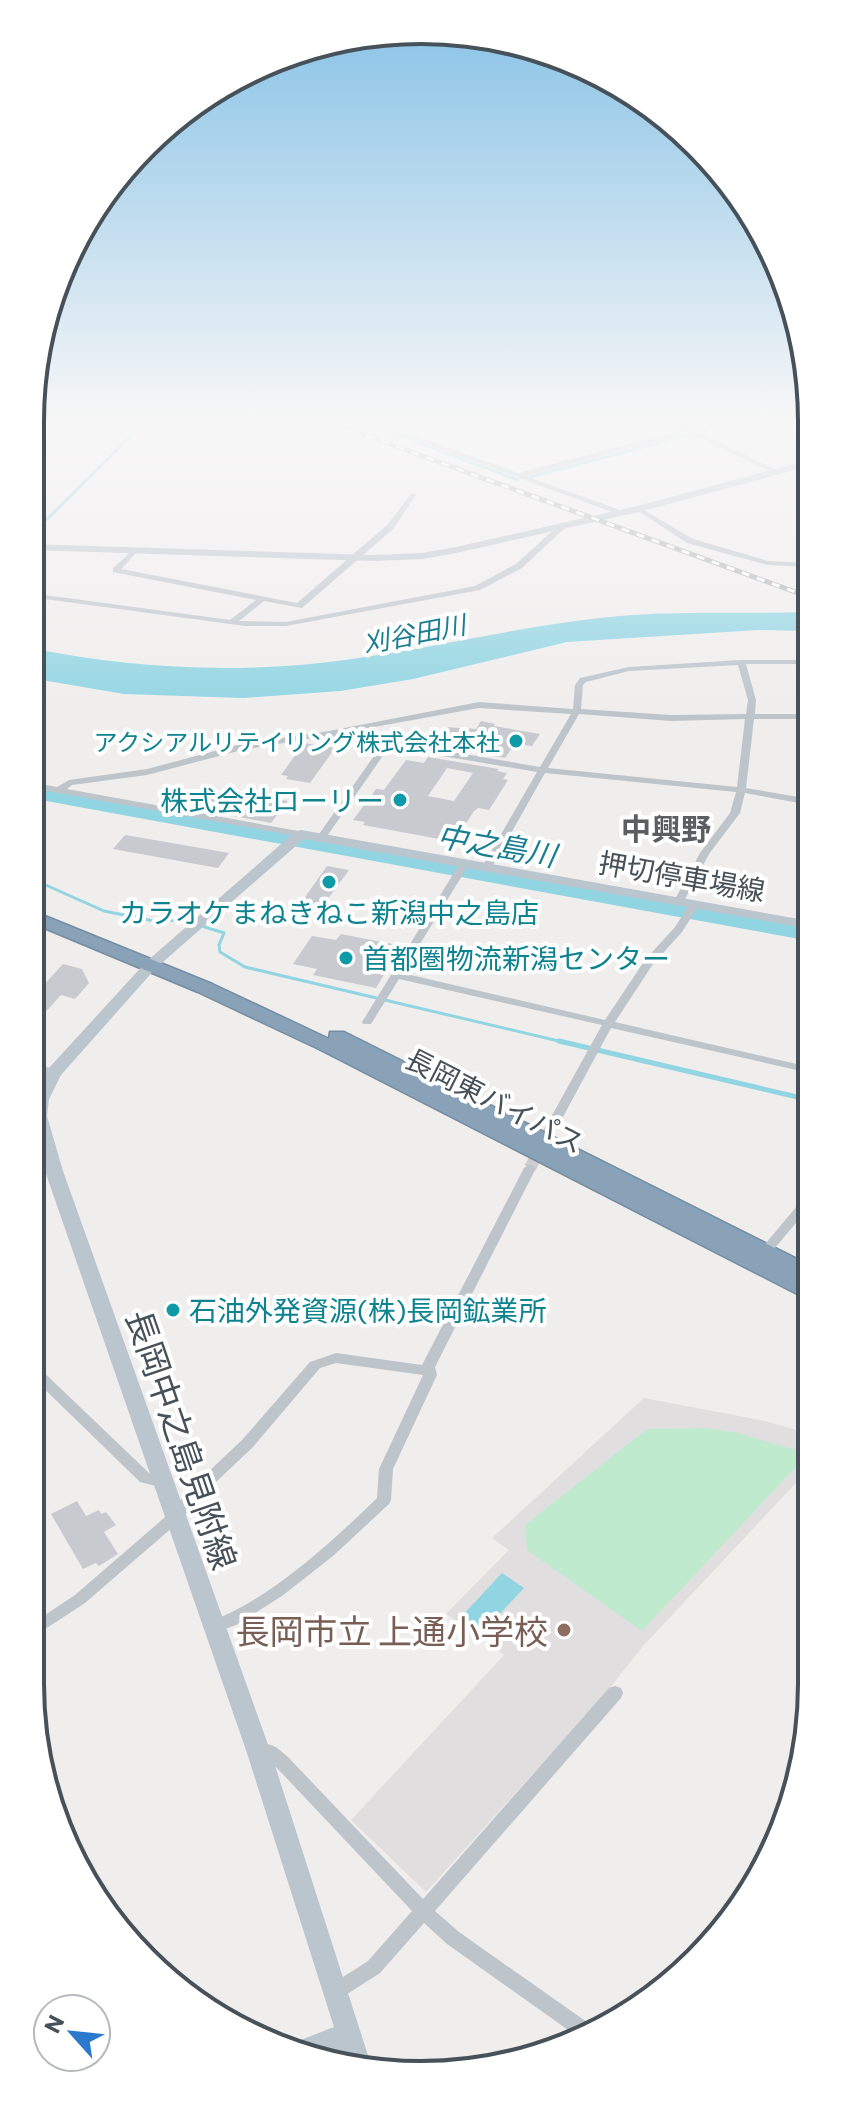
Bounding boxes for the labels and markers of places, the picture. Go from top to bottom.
place label: アクシアルリテイリング株式会社本社 [93,727,500,756]
marker: アクシアルリテイリング株式会社本社 [507,732,525,750]
place label: 株式会社ローリー [160,783,384,817]
marker: 株式会社ローリー [391,791,409,809]
marker: カラオケまねきねこ新潟中之島店 [320,873,338,891]
place label: カラオケまねきねこ新潟中之島店 [119,895,539,929]
place label: 首都圏物流新潟センター [362,941,670,975]
marker: 首都圏物流新潟センター [337,949,355,967]
place label: 石油外発資源(株)長岡鉱業所 [189,1293,547,1327]
marker: 石油外発資源(株)長岡鉱業所 [164,1301,182,1319]
place label: 長岡市立 上通小学校 [235,1609,548,1651]
marker: 長岡市立 上通小学校 [555,1621,573,1639]

